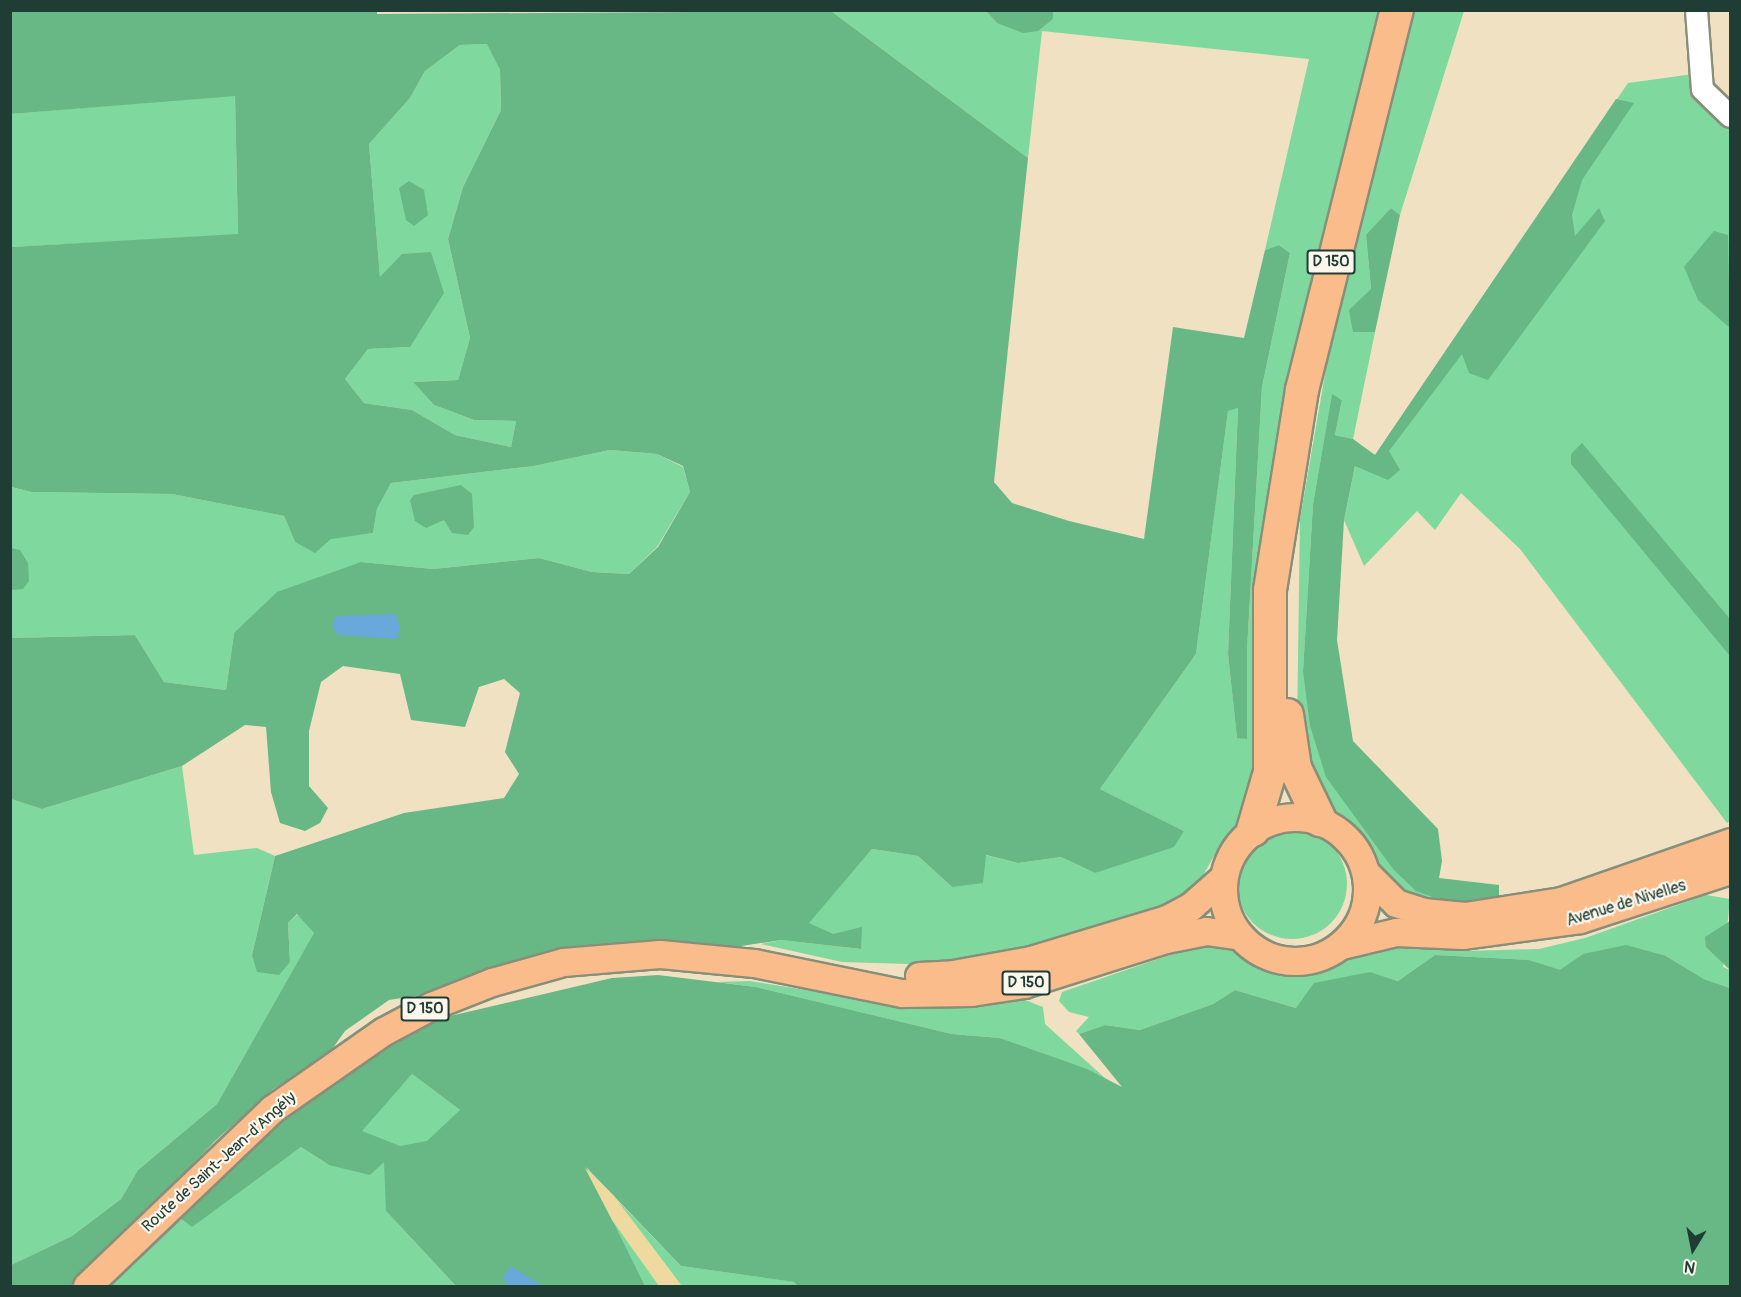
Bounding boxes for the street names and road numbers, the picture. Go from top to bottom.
road number: D 150 [1306,250,1356,274]
street label: Avenue de Nivelles [1564,876,1688,930]
road number: D 150 [1000,971,1052,995]
road number: D 150 [400,997,450,1021]
street label: Route de Saint-Jean-d'Angély [138,1088,300,1236]

